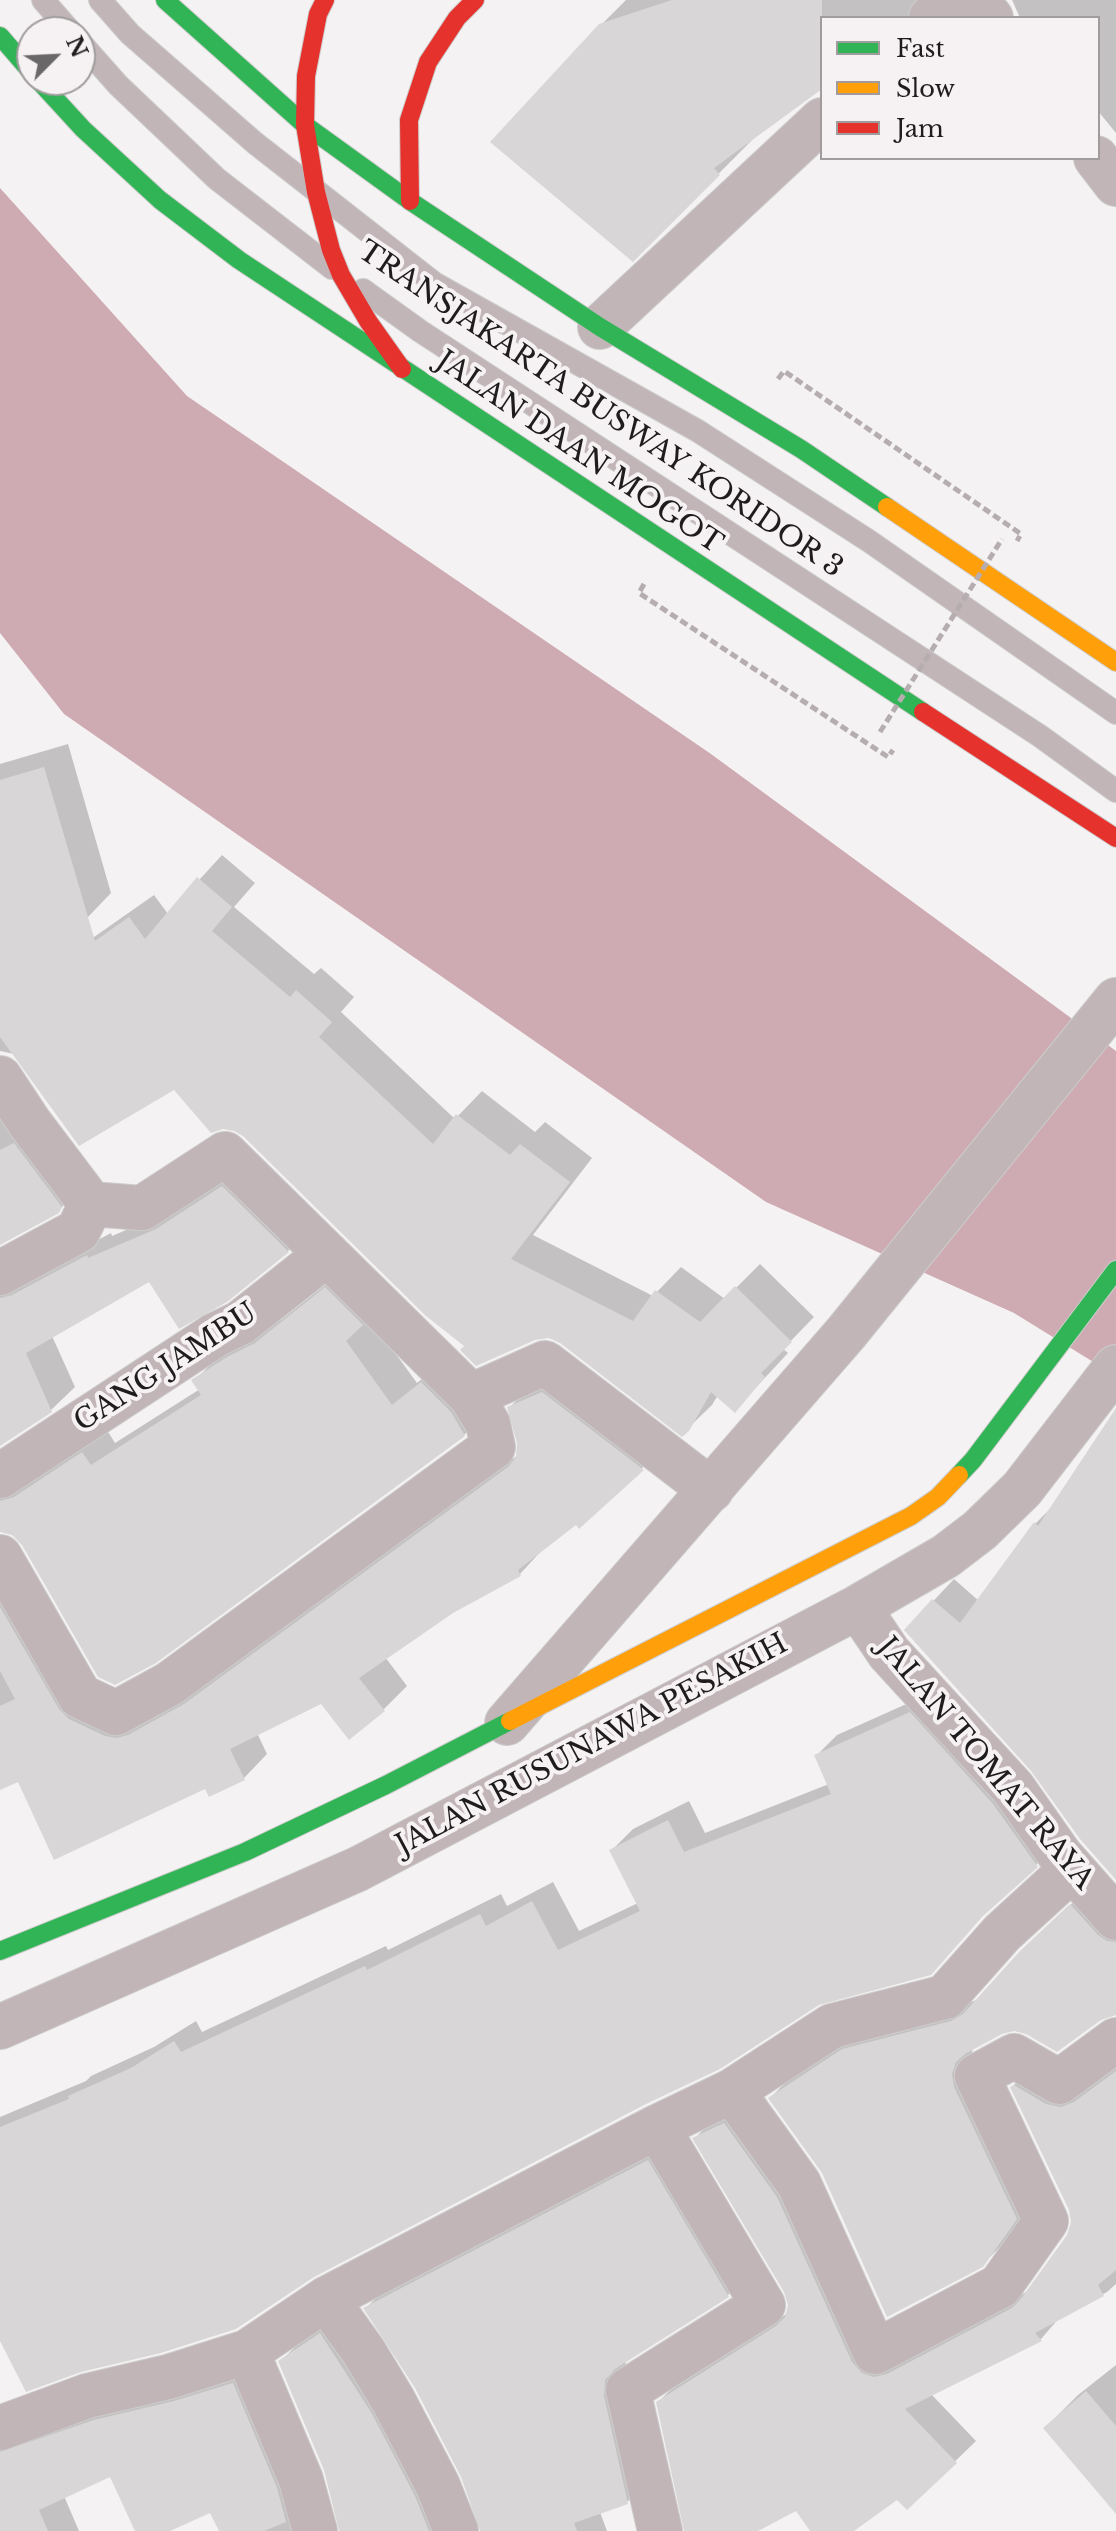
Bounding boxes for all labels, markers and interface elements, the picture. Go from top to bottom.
north arrow [16,16,96,96]
legend [820,16,1100,160]
text: N [60,32,93,62]
text: Fast [896,34,944,63]
text: Slow [896,74,955,103]
text: Jam [896,114,944,143]
street label: TRANSJAKARTA BUSWAY KORIDOR 3 [351,235,849,585]
street label: JALAN DAAN MOGOT [430,345,728,561]
street label: GANG JAMBU [68,1296,264,1440]
street label: JALAN RUSUNAWA PESAKIH [391,1627,793,1863]
street label: JALAN TOMAT RAYA [870,1631,1100,1897]

